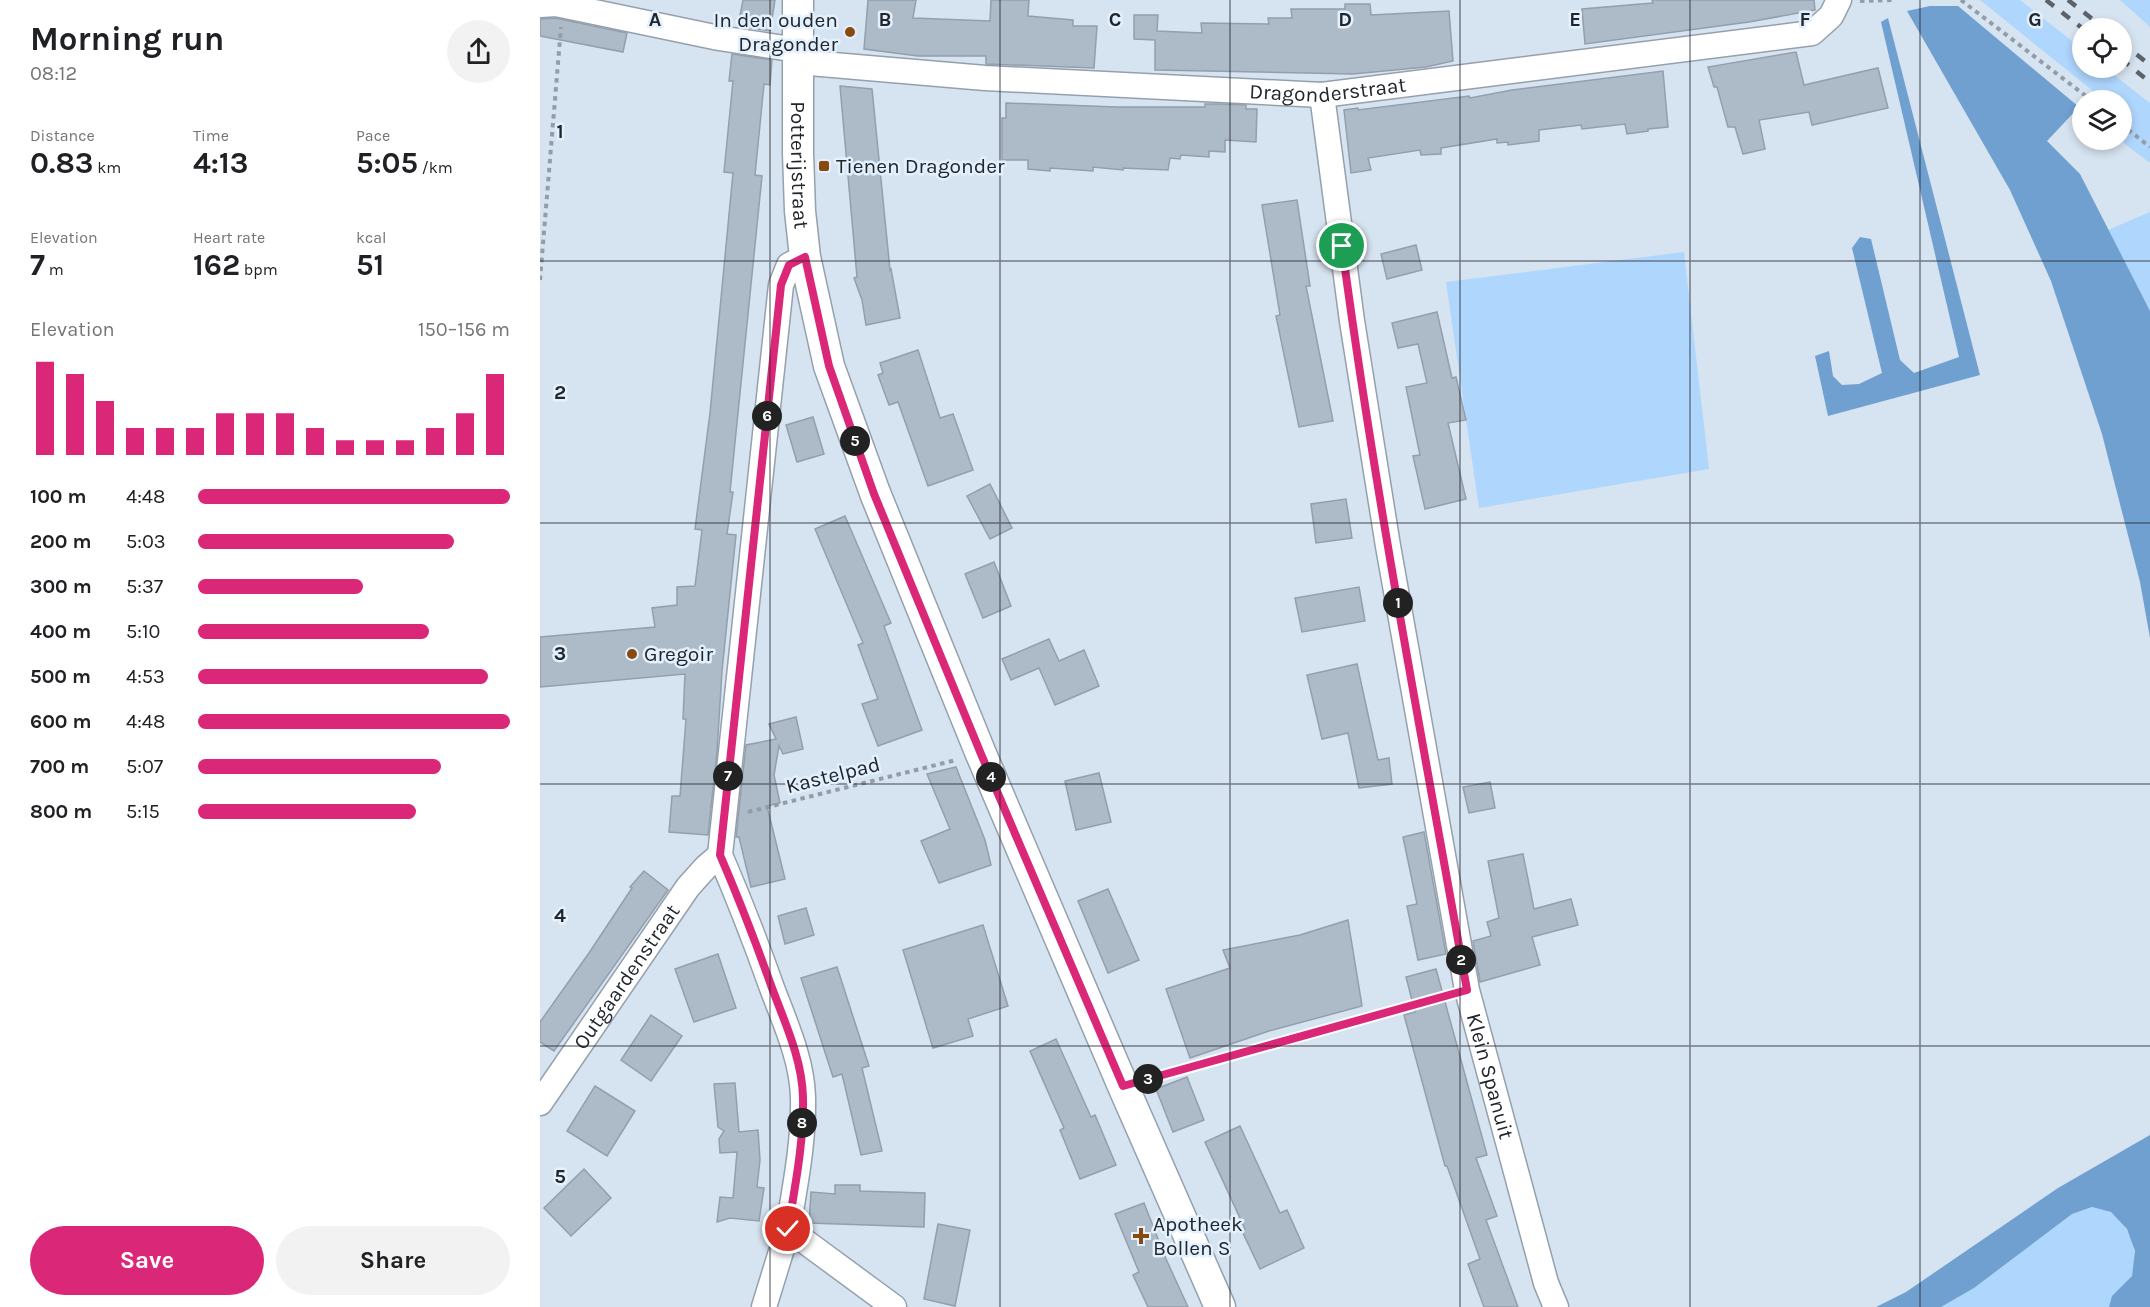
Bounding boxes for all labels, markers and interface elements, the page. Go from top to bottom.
text: A [649,8,662,31]
place label: In den ouden Dragonder [713,8,838,56]
text: B [879,8,891,31]
text: C [1109,8,1121,31]
text: D [1338,8,1352,31]
text: E [1569,8,1581,31]
text: F [1800,8,1811,31]
text: G [2028,8,2042,31]
map controls [2072,18,2132,150]
button: locate [2072,18,2132,78]
text: Morning run [30,20,224,58]
button: share [447,20,510,83]
marker: In den ouden Dragonder [843,25,857,39]
text: 08:12 [30,62,77,85]
street label: Dragonderstraat [1249,72,1408,107]
button: layers [2072,90,2132,150]
street label: Potterijstraat [786,101,814,230]
text: 1 [556,120,564,143]
text: Distance [30,126,95,145]
text: Time [193,126,229,145]
text: Pace [356,126,390,145]
text: 0.83 [30,145,93,181]
text: 4:13 [193,145,248,181]
text: 5:05 [356,145,418,181]
place label: Tienen Dragonder [836,154,1005,178]
text: km [93,158,121,177]
text: /km [418,158,453,177]
marker: Tienen Dragonder [817,159,831,173]
pin [1316,220,1367,271]
text: Elevation [30,228,98,247]
text: Heart rate [193,228,265,247]
text: kcal [356,228,387,247]
icon: arrive [1325,229,1358,262]
text: 7 [30,247,45,283]
text: 162 [193,247,240,283]
text: 51 [356,247,384,283]
text: m [45,260,64,279]
text: bpm [240,260,278,279]
text: Elevation [30,318,115,341]
text: 150–156 m [418,318,510,341]
text: 2 [554,381,566,404]
pin: 6 [752,401,782,431]
text: 6 [762,406,772,425]
pin: 5 [840,426,870,456]
text: 5 [850,431,860,450]
text: 100 m [30,485,86,508]
text: 4:48 [126,485,165,508]
text: 200 m [30,530,91,553]
text: 5:03 [126,530,166,553]
text: 300 m [30,575,92,598]
text: 5:37 [126,575,163,598]
pin: 1 [1383,588,1413,618]
text: 1 [1395,593,1401,612]
text: 400 m [30,620,91,643]
text: 5:10 [126,620,160,643]
text: 3 [554,642,566,665]
place label: Gregoir [644,642,713,666]
marker: Gregoir [625,647,639,661]
text: 500 m [30,665,91,688]
text: 4:53 [126,665,165,688]
text: 600 m [30,710,91,733]
text: 4:48 [126,710,165,733]
street label: Kastelpad [783,752,883,798]
text: 700 m [30,755,89,778]
text: 5:07 [126,755,163,778]
pin: 7 [713,761,743,791]
pin: 4 [976,762,1006,792]
text: 7 [724,766,732,785]
text: 4 [986,767,996,786]
text: 800 m [30,800,92,823]
text: 5:15 [126,800,160,823]
street label: Outgaardenstraat [568,900,685,1054]
text: 4 [554,904,566,927]
pin: 2 [1446,945,1476,975]
text: 2 [1456,950,1466,969]
street label: Klein Spanuit [1462,1010,1519,1142]
pin: 3 [1133,1064,1163,1094]
text: 3 [1143,1069,1153,1088]
pin: 8 [787,1108,817,1138]
text: 8 [797,1113,807,1132]
text: 5 [554,1165,566,1188]
pin [762,1203,813,1254]
icon: check [771,1212,804,1245]
place label: Apotheek Bollen S [1153,1212,1243,1260]
button: Save [30,1226,264,1295]
button: Share [276,1226,510,1295]
marker: Apotheek Bollen S [1134,1229,1148,1243]

